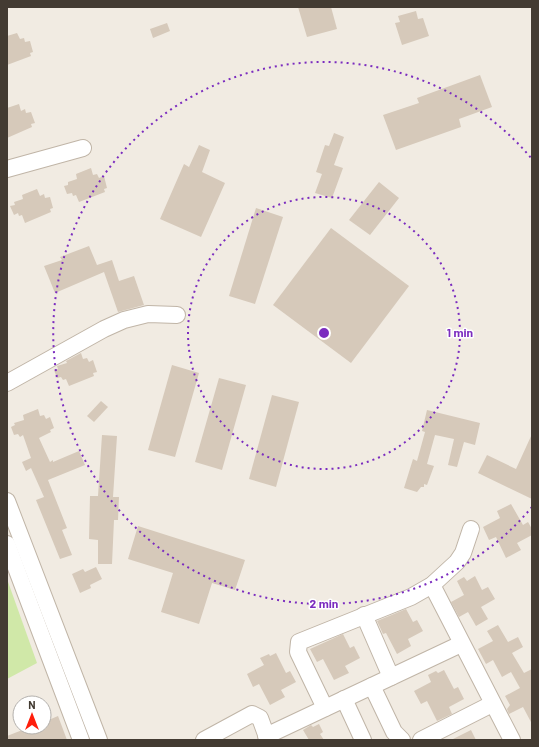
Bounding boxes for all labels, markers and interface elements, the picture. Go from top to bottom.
text: 1 min [447,325,473,339]
centre of rings [317,326,331,340]
text: 2 min [310,596,338,610]
north arrow [12,695,52,735]
text: N [28,698,36,711]

